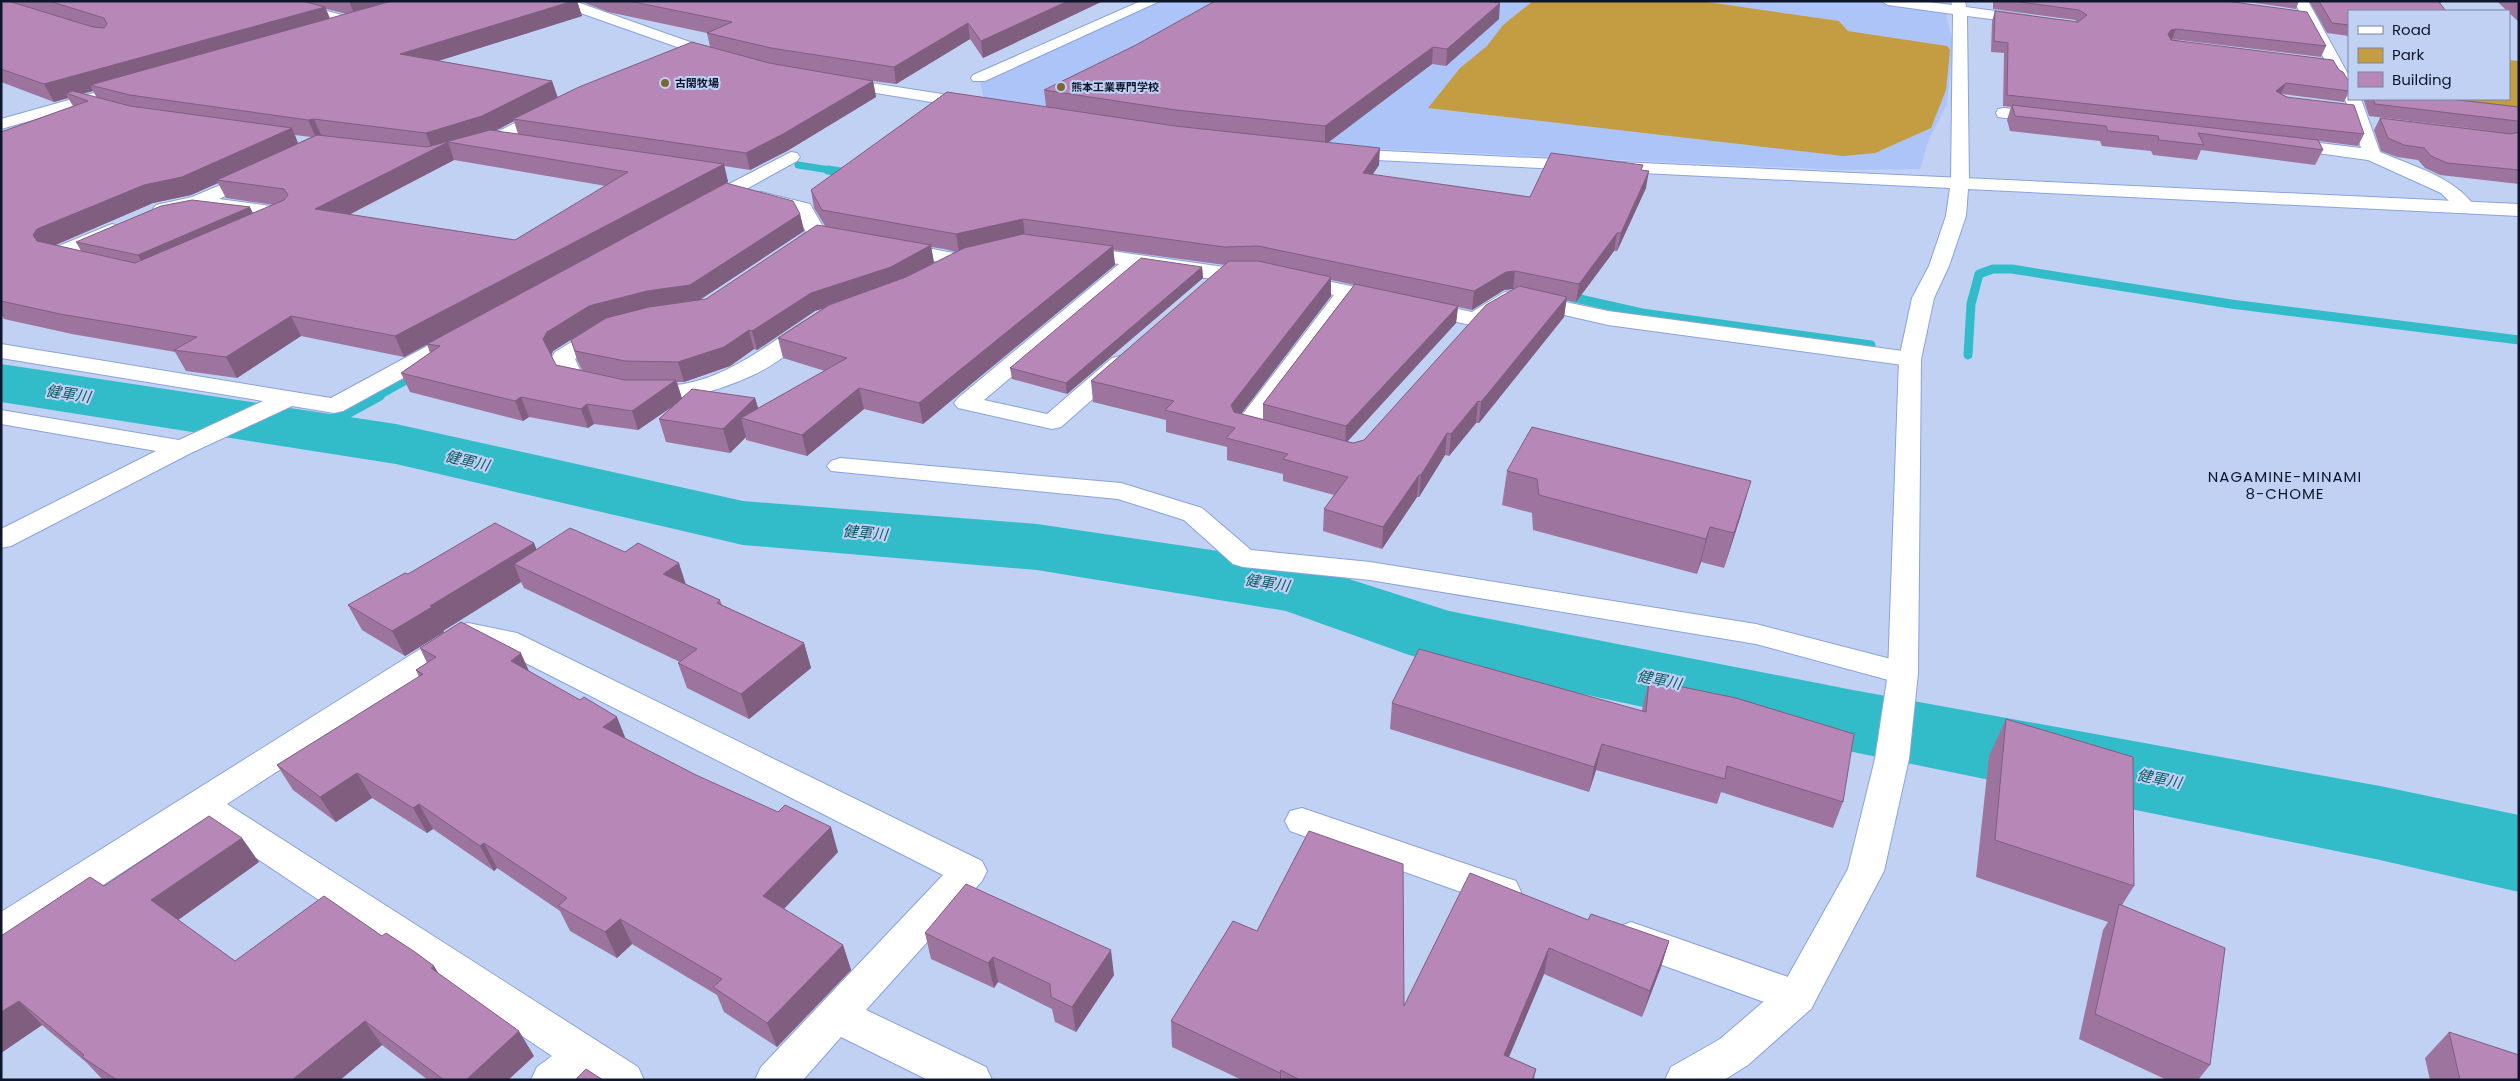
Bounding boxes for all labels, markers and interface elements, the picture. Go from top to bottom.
legend [2348,10,2510,100]
text: Road [2392,19,2431,40]
text: Park [2392,44,2424,65]
text: Building [2392,69,2452,90]
place label: 古閑牧場 [675,75,719,91]
marker: 古閑牧場 [659,77,671,89]
place label: 熊本工業専門学校 [1071,79,1159,95]
marker: 熊本工業専門学校 [1055,81,1067,93]
water label: 健軍川 [44,380,94,408]
water label: 健軍川 [443,445,493,476]
district label: NAGAMINE-MINAMI 8-CHOME [2208,466,2362,504]
water label: 健軍川 [842,520,890,545]
water label: 健軍川 [1243,569,1293,597]
water label: 健軍川 [1635,665,1685,694]
water label: 健軍川 [2135,764,2185,793]

